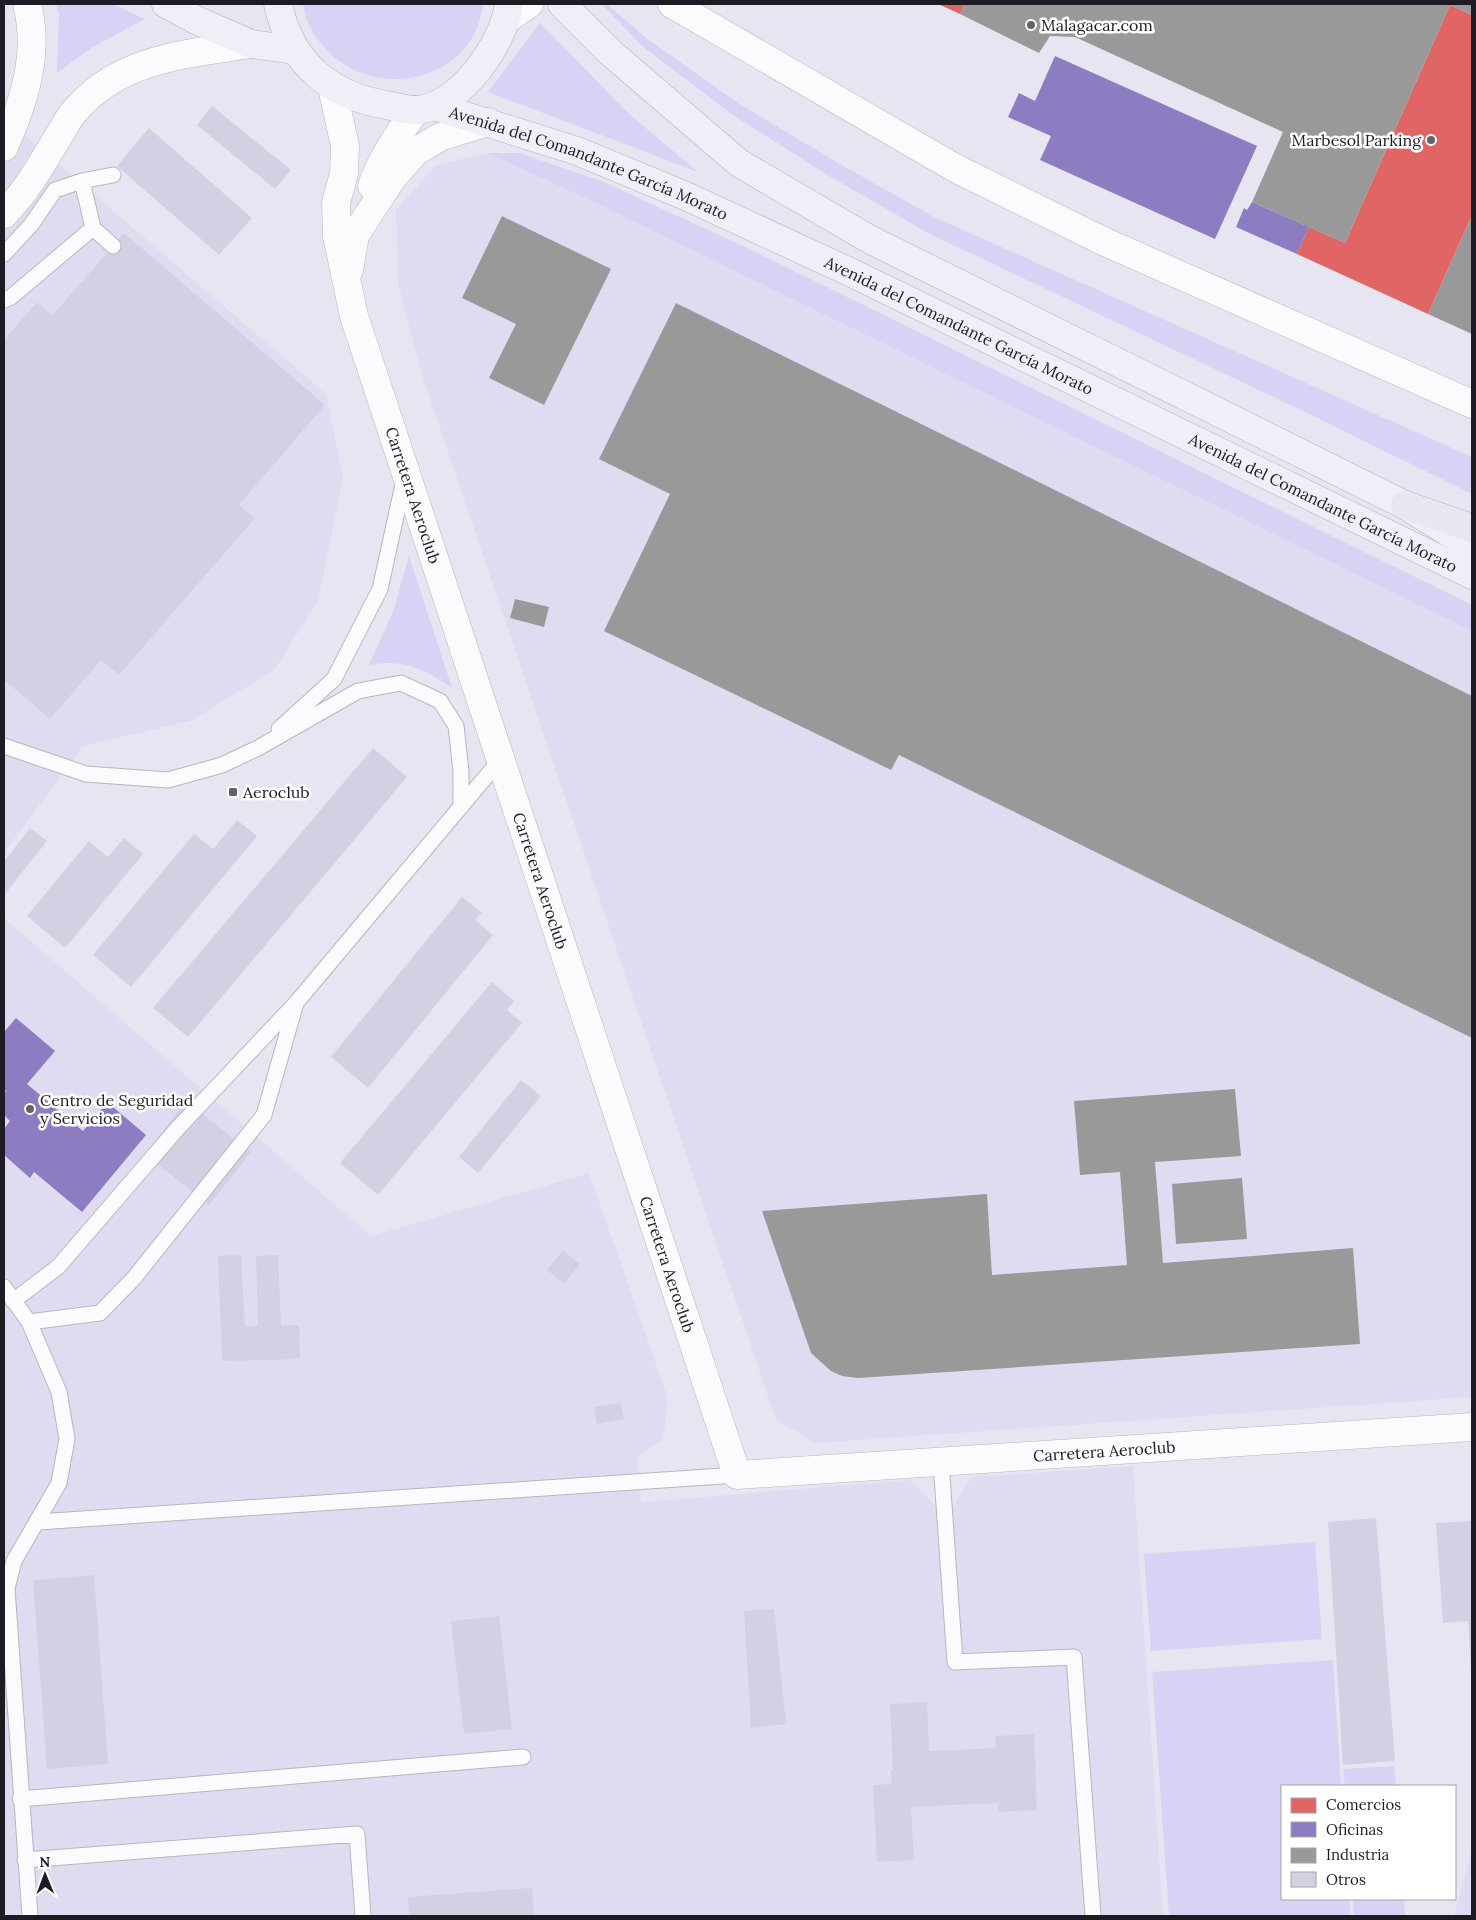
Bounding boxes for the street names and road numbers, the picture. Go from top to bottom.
street label: Avenida del Comandante García Morato [446,101,731,224]
street label: Avenida del Comandante García Morato [821,251,1097,399]
street label: Carretera Aeroclub [381,424,445,566]
street label: Avenida del Comandante García Morato [1185,428,1461,576]
street label: Carretera Aeroclub [509,810,572,952]
street label: Carretera Aeroclub [635,1193,699,1335]
street label: Carretera Aeroclub [1032,1436,1176,1466]

